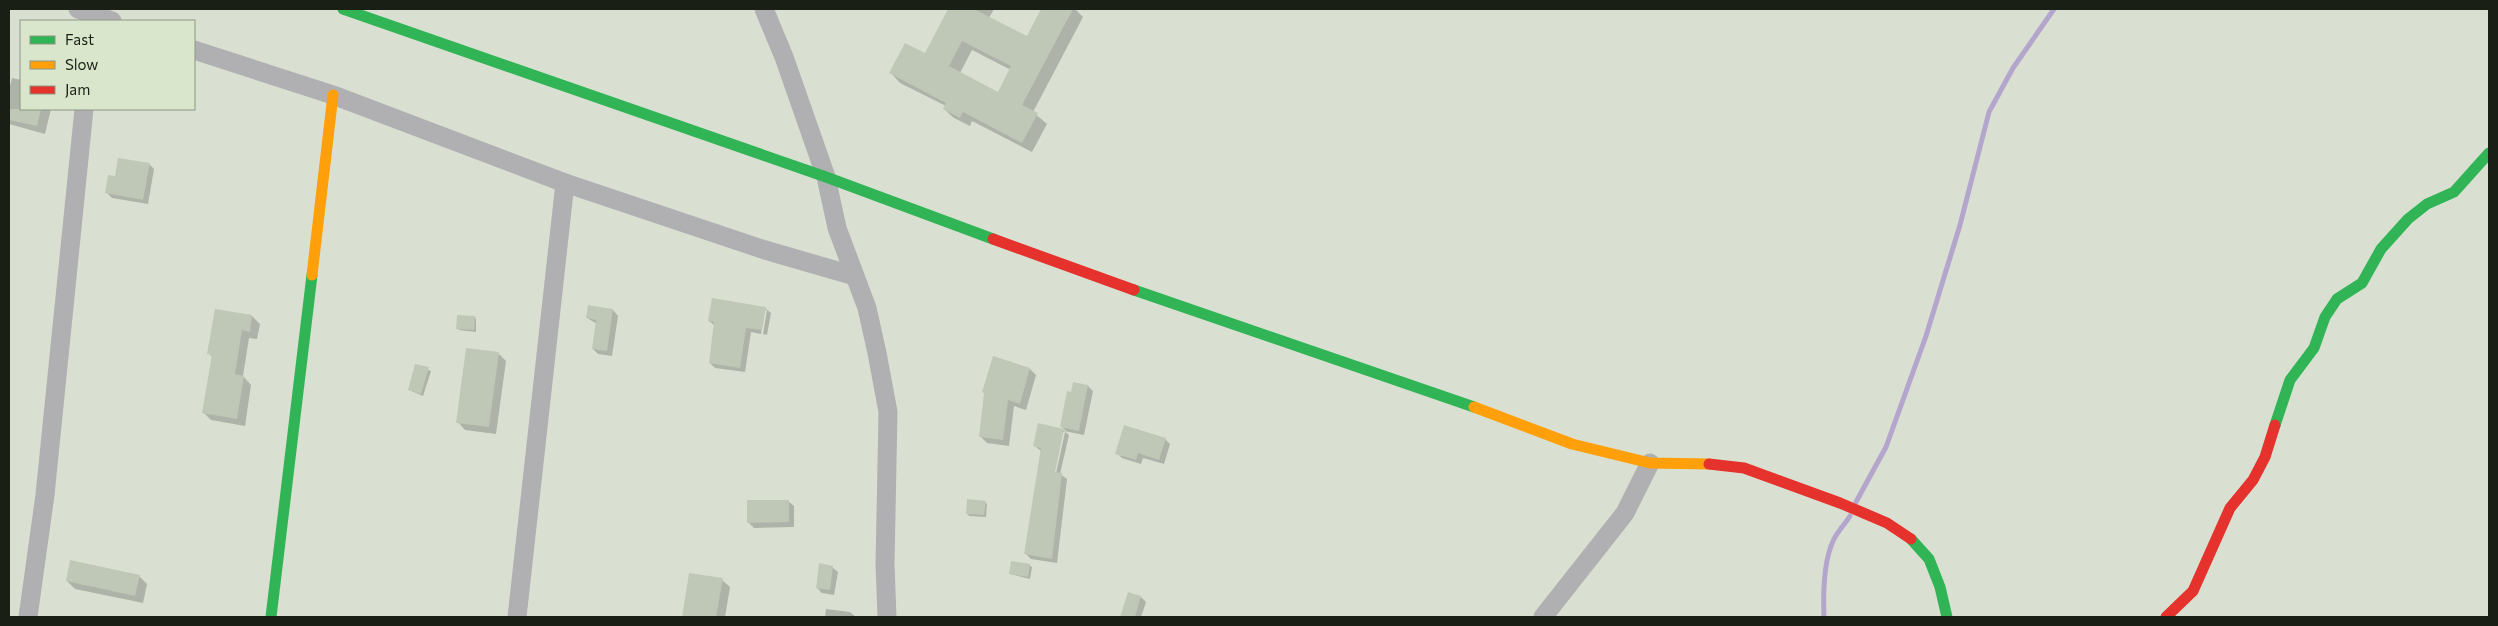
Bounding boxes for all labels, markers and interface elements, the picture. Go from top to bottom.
legend [20,20,195,110]
text: Fast [65,30,94,48]
text: Slow [65,55,98,73]
text: Jam [65,80,90,98]

